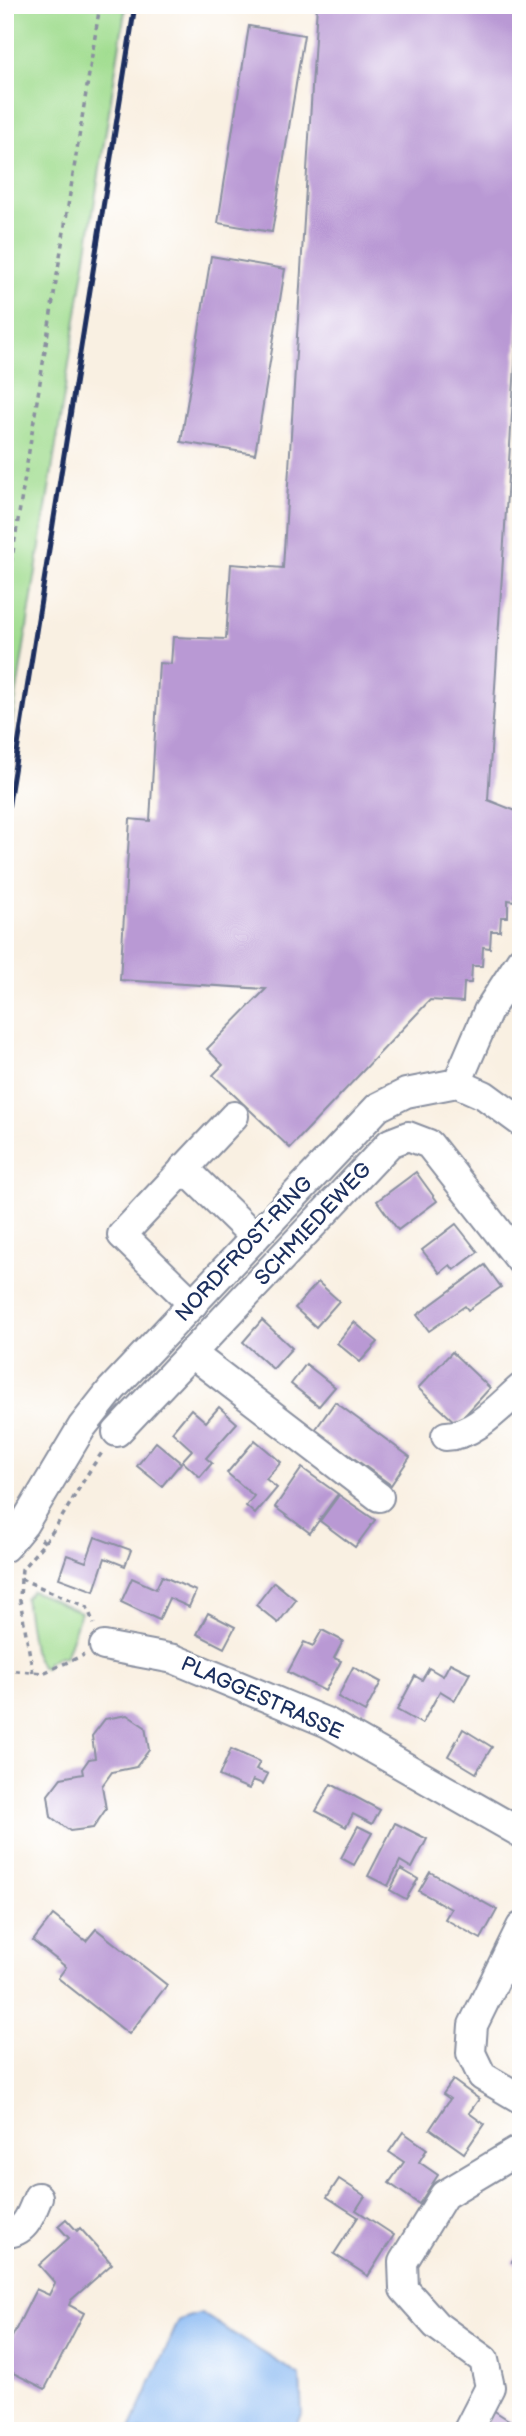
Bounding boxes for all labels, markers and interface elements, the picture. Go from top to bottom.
street label: SCHMIEDEWEG [250,1157,377,1291]
street label: NORDFROST-RING [170,1171,318,1327]
street label: PLAGGESTRASSE [177,1651,347,1745]

